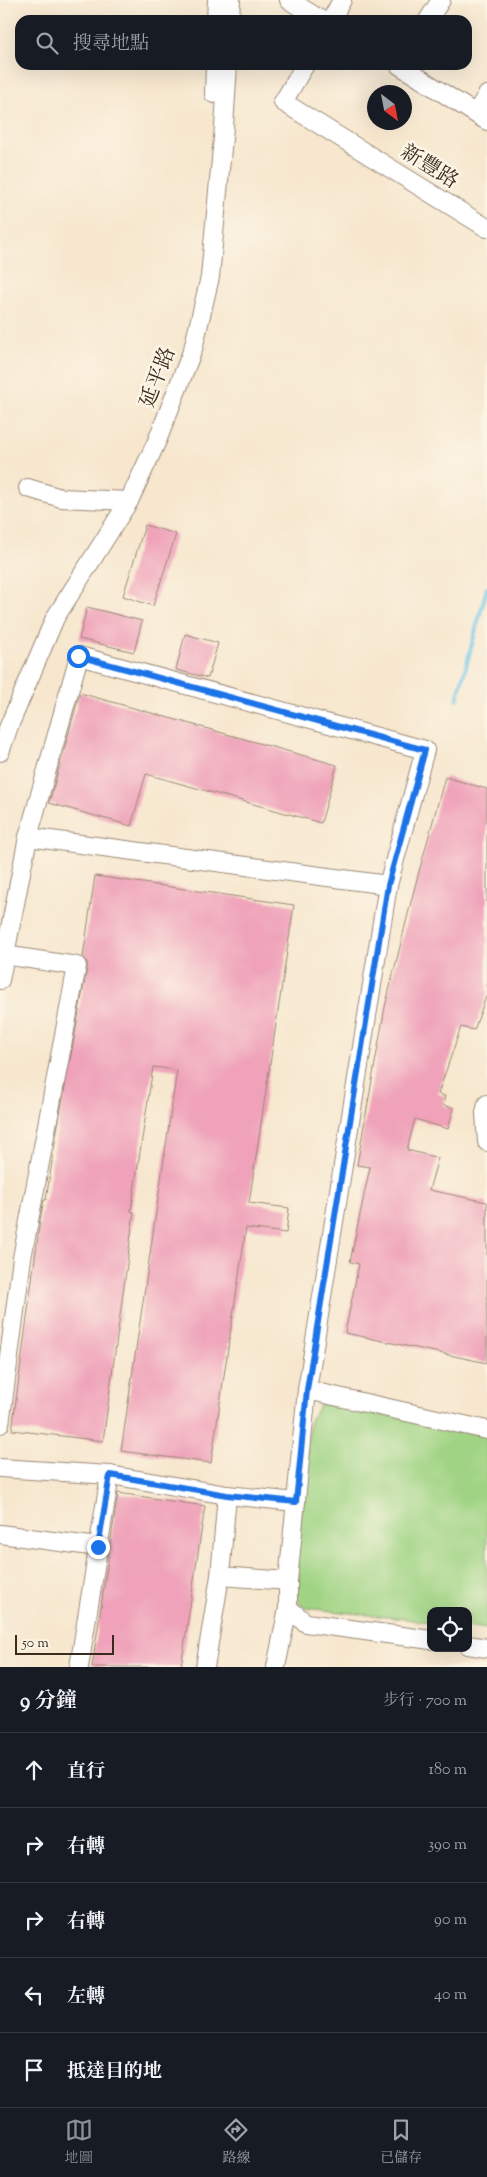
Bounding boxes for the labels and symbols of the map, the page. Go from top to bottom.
north arrow [367,85,412,130]
street label: 新豐路 [394,138,464,197]
street label: 延平路 [134,343,184,413]
route start [67,645,90,668]
route end [87,1536,110,1559]
scale bar [15,1632,114,1655]

